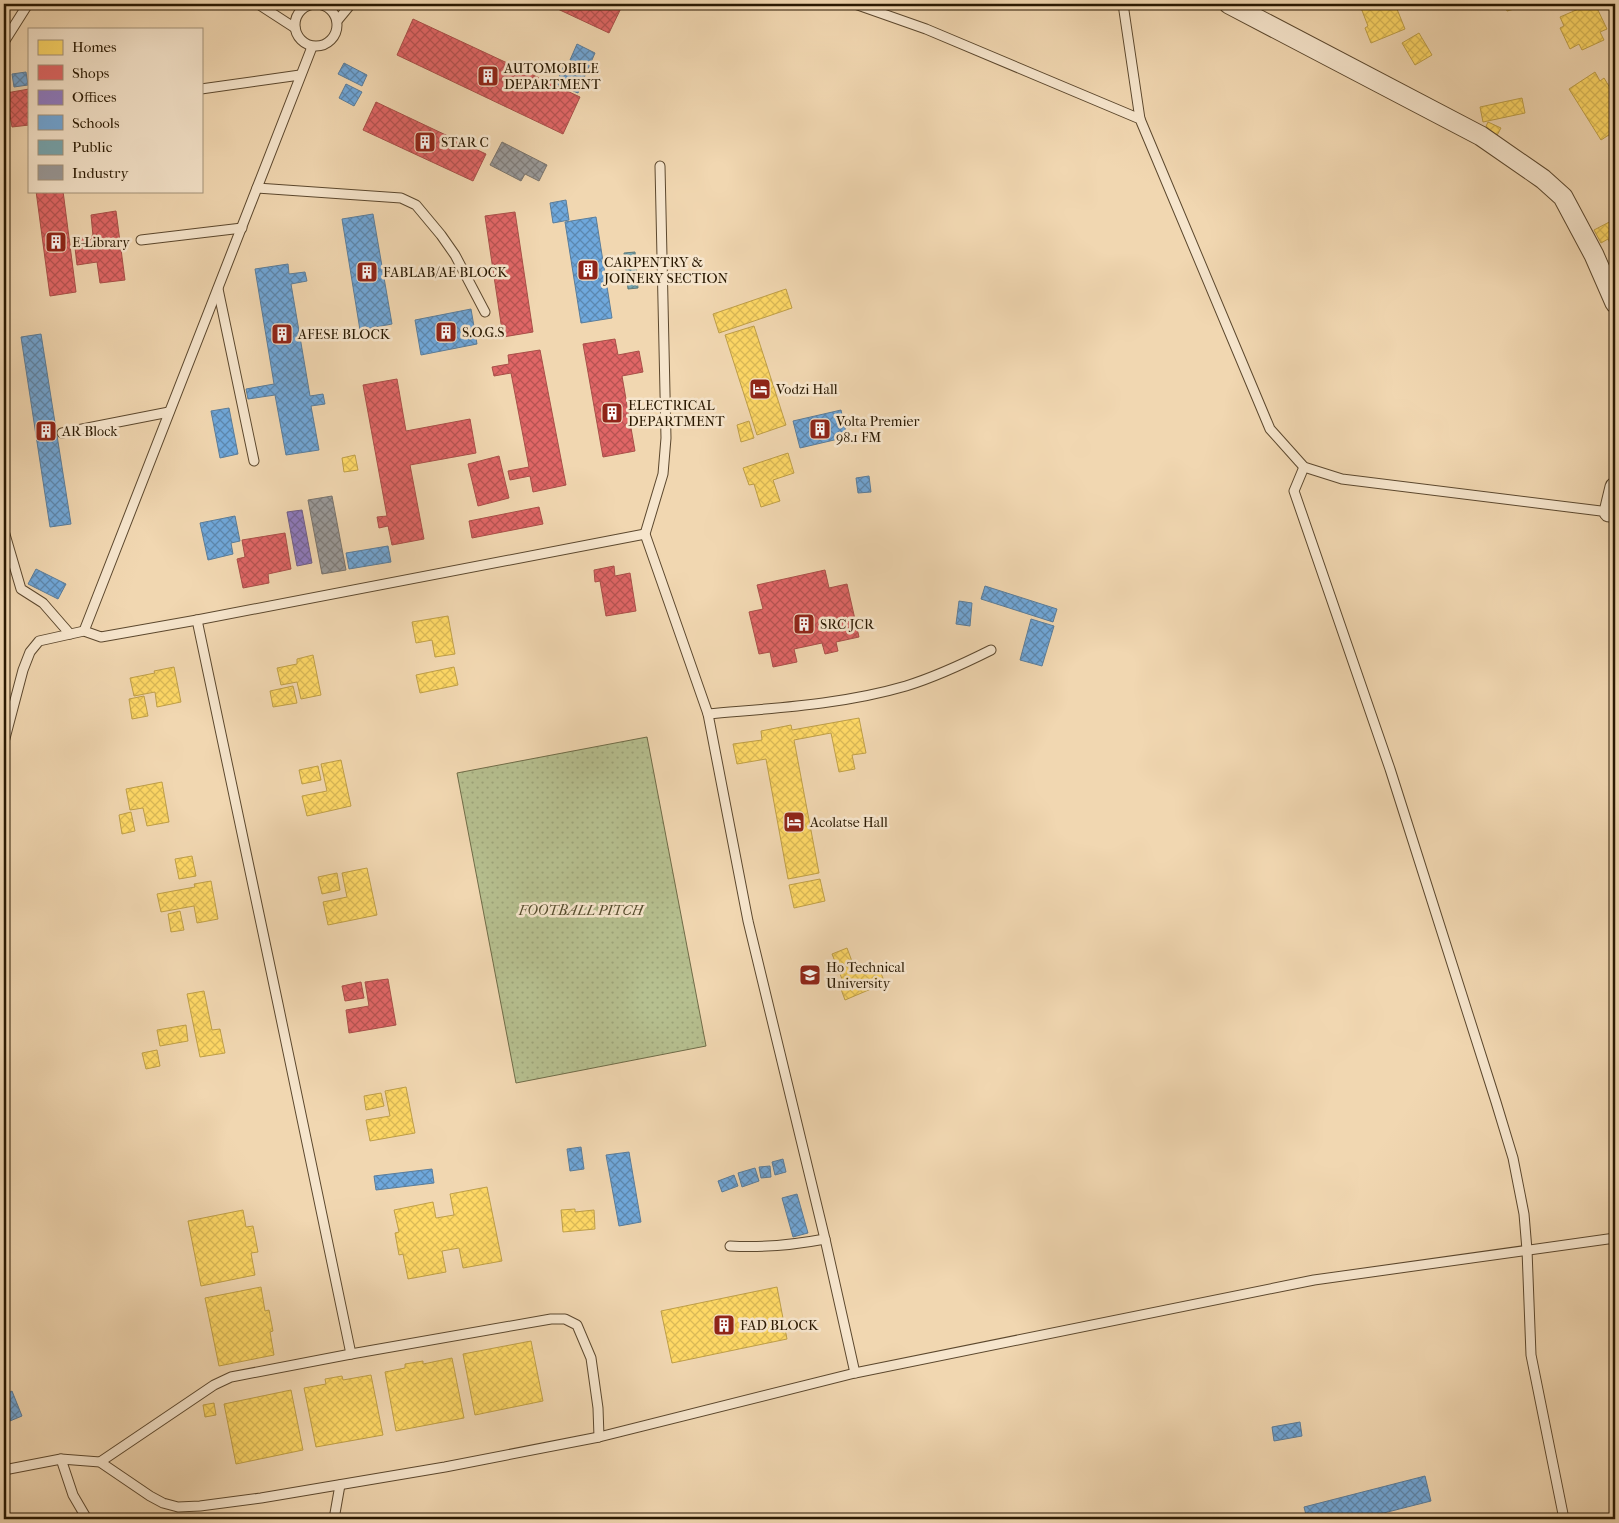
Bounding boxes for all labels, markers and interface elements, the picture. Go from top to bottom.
legend [28,28,202,192]
text: Homes [72,38,117,56]
place label: AUTOMOBILE DEPARTMENT [503,60,601,93]
text: Shops [72,64,110,82]
building icon: AUTOMOBILE DEPARTMENT [476,64,500,88]
text: Offices [72,88,117,106]
text: Schools [72,114,120,132]
building icon: STAR C [413,130,437,154]
place label: STAR C [441,134,489,151]
text: Public [72,138,113,156]
text: Industry [72,164,129,182]
building icon: E-Library [44,230,68,254]
place label: E-Library [72,234,130,251]
place label: CARPENTRY & JOINERY SECTION [603,254,728,287]
building icon: CARPENTRY & JOINERY SECTION [576,258,600,282]
building icon: FABLAB/AE BLOCK [355,260,379,284]
place label: FABLAB/AE BLOCK [383,264,508,281]
building icon: S.O.G.S [434,320,458,344]
building icon: AFESE BLOCK [270,322,294,346]
place label: S.O.G.S [462,324,504,341]
place label: AFESE BLOCK [297,326,391,343]
hotel icon: Vodzi Hall [748,377,772,401]
place label: Vodzi Hall [775,381,838,398]
place label: ELECTRICAL DEPARTMENT [628,397,725,430]
building icon: ELECTRICAL DEPARTMENT [600,401,624,425]
place label: Volta Premier 98.1 FM [835,413,919,446]
building icon: Volta Premier 98.1 FM [808,417,832,441]
building icon: AR Block [34,419,58,443]
place label: AR Block [61,423,118,440]
building icon: SRC JCR [792,612,816,636]
place label: SRC JCR [820,616,875,633]
hotel icon: Acolatse Hall [782,810,806,834]
place label: Acolatse Hall [809,814,888,831]
park label: FOOTBALL PITCH [518,902,645,919]
place label: Ho Technical University [826,959,905,992]
school or university icon: Ho Technical University [798,963,822,987]
building icon: FAD BLOCK [712,1313,736,1337]
place label: FAD BLOCK [740,1317,819,1334]

